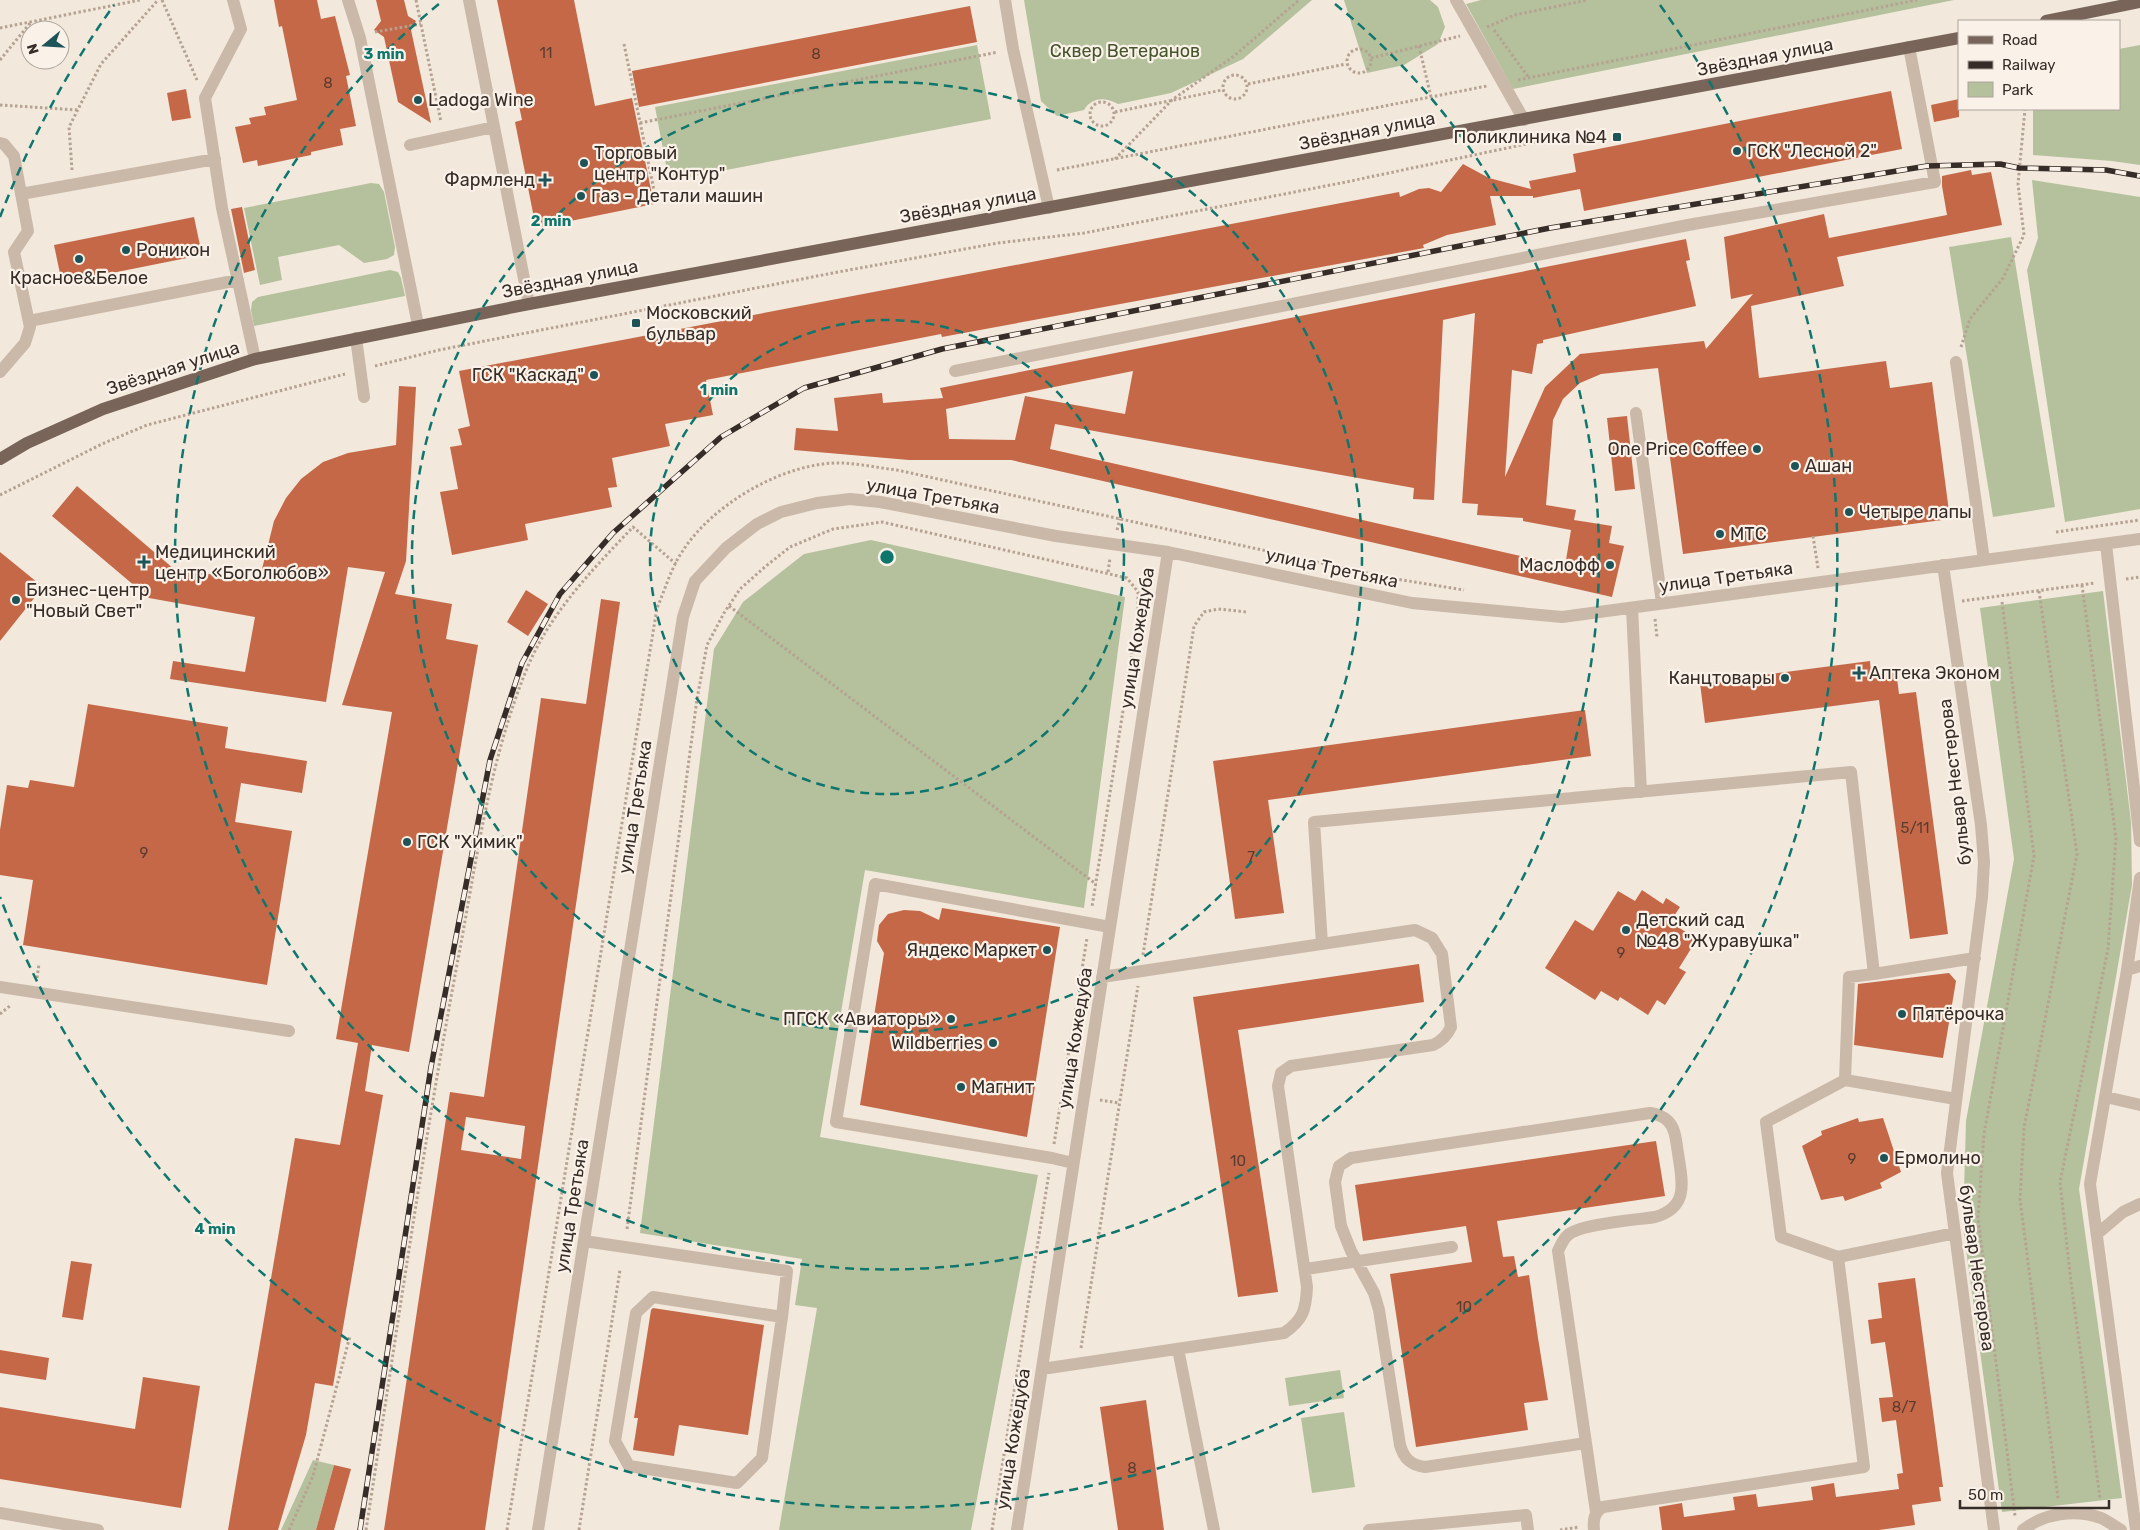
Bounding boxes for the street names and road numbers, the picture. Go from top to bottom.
street label: Звёздная улица [1695,33,1835,81]
street label: Звёздная улица [1297,107,1437,155]
street label: Звёздная улица [898,182,1038,228]
street label: Звёздная улица [500,255,640,303]
street label: Звёздная улица [104,336,242,400]
street label: улица Третьяка [865,473,1001,519]
street label: улица Третьяка [1264,543,1400,593]
street label: улица Третьяка [1658,557,1794,597]
street label: улица Кожедуба [1115,566,1159,710]
street label: бульвар Нестерова [1934,697,1976,867]
street label: улица Третьяка [614,739,656,875]
street label: улица Кожедуба [1053,966,1097,1110]
street label: улица Третьяка [551,1138,593,1274]
street label: бульвар Нестерова [1954,1183,2000,1353]
street label: улица Кожедуба [991,1367,1035,1511]

